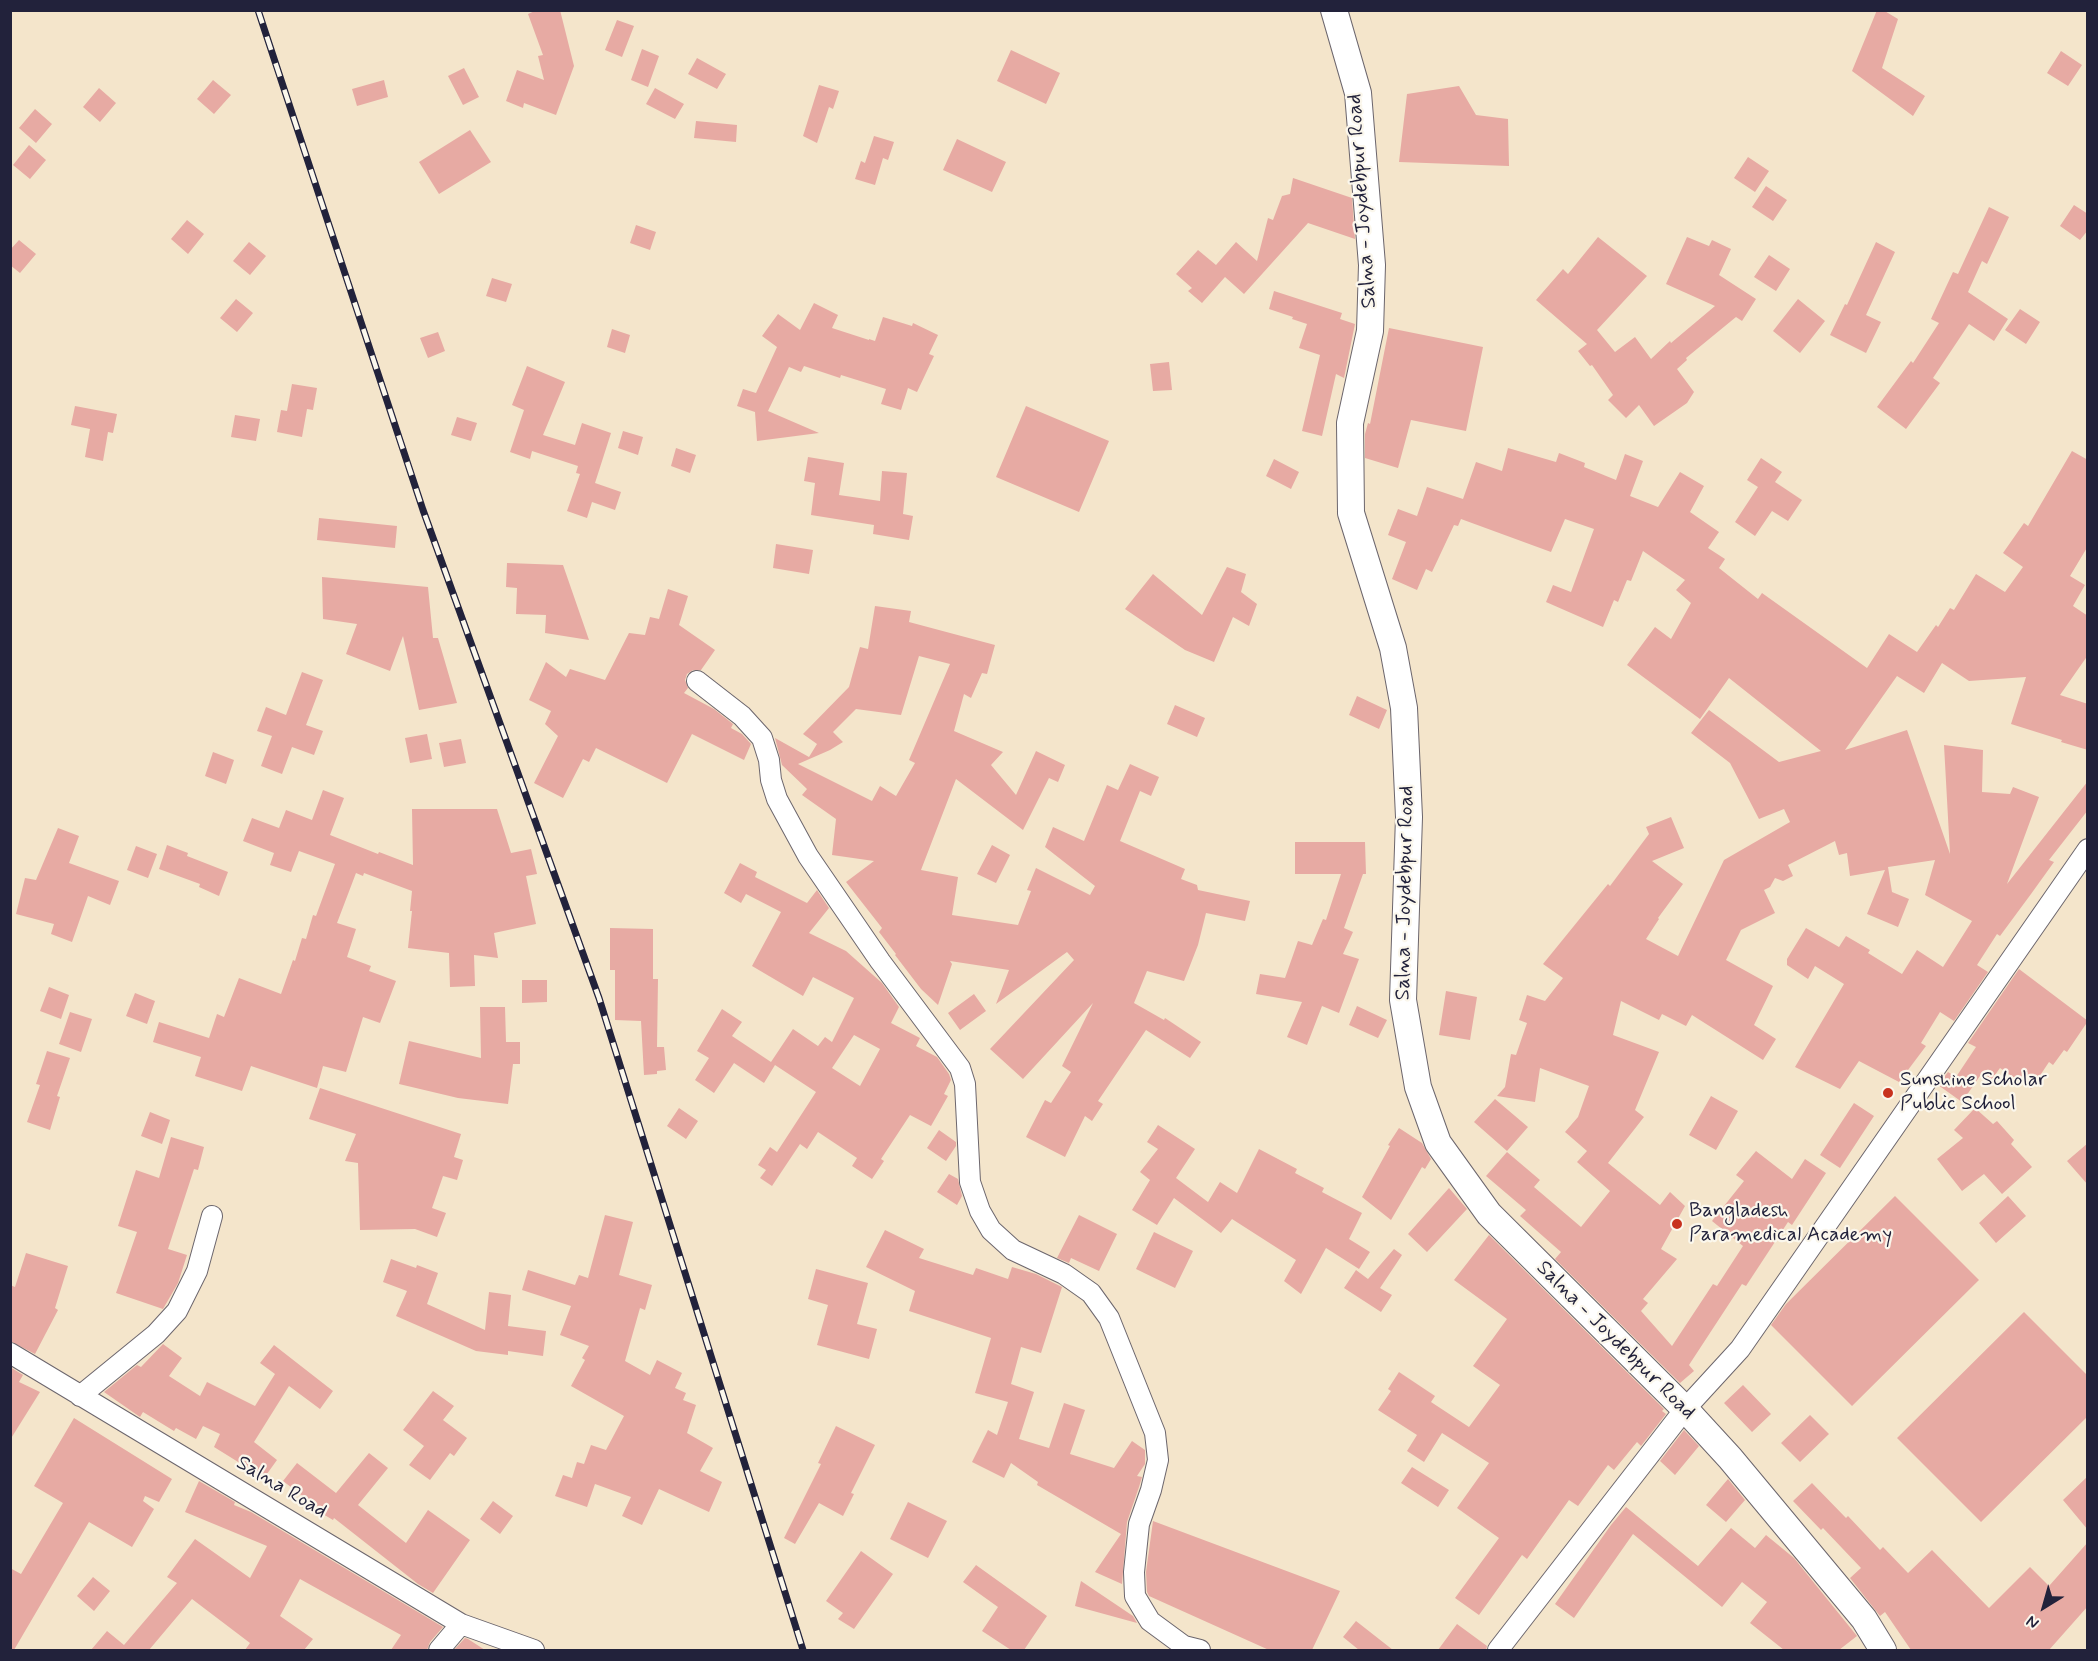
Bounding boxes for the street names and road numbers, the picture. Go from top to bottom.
street label: Salna - Joydebpur Road [1343,93,1383,309]
street label: Salna - Joydebpur Road [1392,785,1420,1001]
street label: Salna - Joydebpur Road [1530,1256,1700,1426]
street label: Salna Road [231,1451,331,1525]

